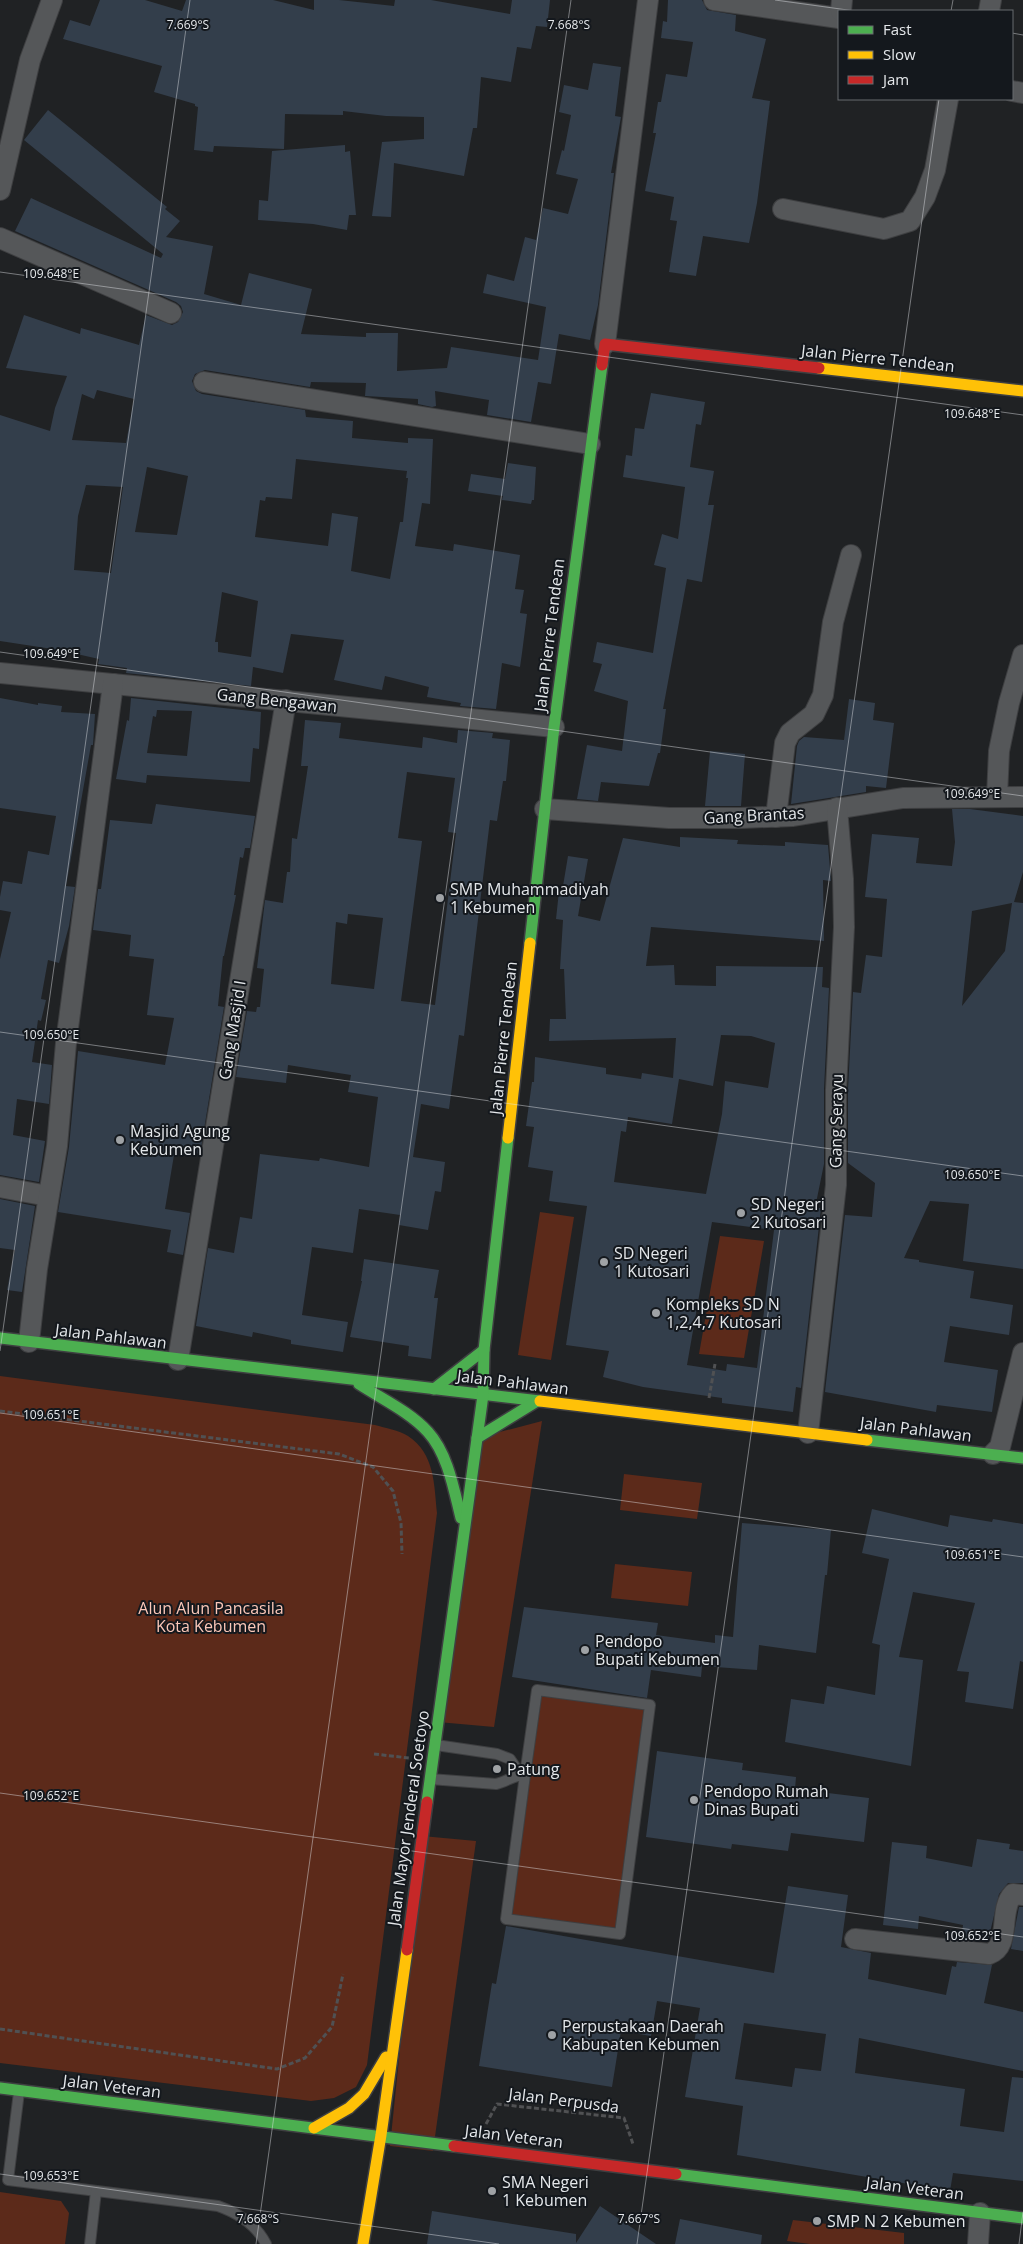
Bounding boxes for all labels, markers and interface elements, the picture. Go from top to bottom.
legend [838,10,1013,100]
text: 7.669°S [167,16,209,33]
text: 7.668°S [548,16,590,33]
text: Fast [883,19,912,39]
text: Slow [883,44,916,64]
text: Jam [881,69,909,89]
text: 109.648°E [23,265,79,282]
street label: Jalan Pierre Tendean [798,339,956,377]
text: 109.648°E [944,405,1000,422]
street label: Jalan Pierre Tendean [528,557,569,715]
text: 109.649°E [23,645,79,662]
street label: Gang Bengawan [216,683,338,717]
text: 109.649°E [944,785,1000,802]
street label: Gang Brantas [703,801,805,829]
place label: SMP Muhammadiyah 1 Kebumen [450,878,609,918]
marker: SMP Muhammadiyah 1 Kebumen [434,892,446,904]
street label: Jalan Pierre Tendean [484,960,522,1118]
street label: Gang Masjid I [213,979,251,1081]
text: 109.650°E [23,1026,79,1043]
street label: Gang Serayu [824,1074,848,1168]
place label: Masjid Agung Kebumen [130,1120,230,1160]
marker: Masjid Agung Kebumen [114,1134,126,1146]
text: 109.650°E [944,1166,1000,1183]
place label: SD Negeri 2 Kutosari [751,1193,826,1233]
marker: SD Negeri 2 Kutosari [735,1207,747,1219]
place label: SD Negeri 1 Kutosari [614,1242,689,1282]
marker: SD Negeri 1 Kutosari [598,1256,610,1268]
place label: Kompleks SD N 1,2,4,7 Kutosari [666,1293,781,1333]
marker: Kompleks SD N 1,2,4,7 Kutosari [650,1307,662,1319]
street label: Jalan Pahlawan [52,1318,168,1354]
street label: Jalan Pahlawan [454,1364,570,1400]
text: 109.651°E [23,1406,79,1423]
street label: Jalan Pahlawan [857,1411,973,1447]
text: 109.651°E [944,1546,1000,1563]
park label: Alun Alun Pancasila Kota Kebumen [138,1597,284,1637]
place label: Pendopo Bupati Kebumen [595,1630,720,1670]
marker: Pendopo Bupati Kebumen [579,1644,591,1656]
street label: Jalan Mayor Jenderal Soetoyo [382,1709,434,1929]
place label: Patung [507,1758,560,1780]
marker: Patung [491,1763,503,1775]
place label: Pendopo Rumah Dinas Bupati [704,1780,829,1820]
text: 109.652°E [23,1787,79,1804]
marker: Pendopo Rumah Dinas Bupati [688,1794,700,1806]
text: 109.652°E [944,1927,1000,1944]
place label: Perpustakaan Daerah Kabupaten Kebumen [562,2015,724,2055]
marker: Perpustakaan Daerah Kabupaten Kebumen [546,2029,558,2041]
street label: Jalan Veteran [60,2069,162,2103]
street label: Jalan Perpusda [506,2082,620,2118]
street label: Jalan Veteran [462,2119,564,2153]
text: 109.653°E [23,2167,79,2184]
place label: SMA Negeri 1 Kebumen [502,2171,589,2211]
street label: Jalan Veteran [863,2171,965,2205]
marker: SMA Negeri 1 Kebumen [486,2185,498,2197]
text: 7.668°S [237,2210,279,2227]
text: 7.667°S [618,2210,660,2227]
place label: SMP N 2 Kebumen [827,2210,965,2232]
marker: SMP N 2 Kebumen [811,2215,823,2227]

